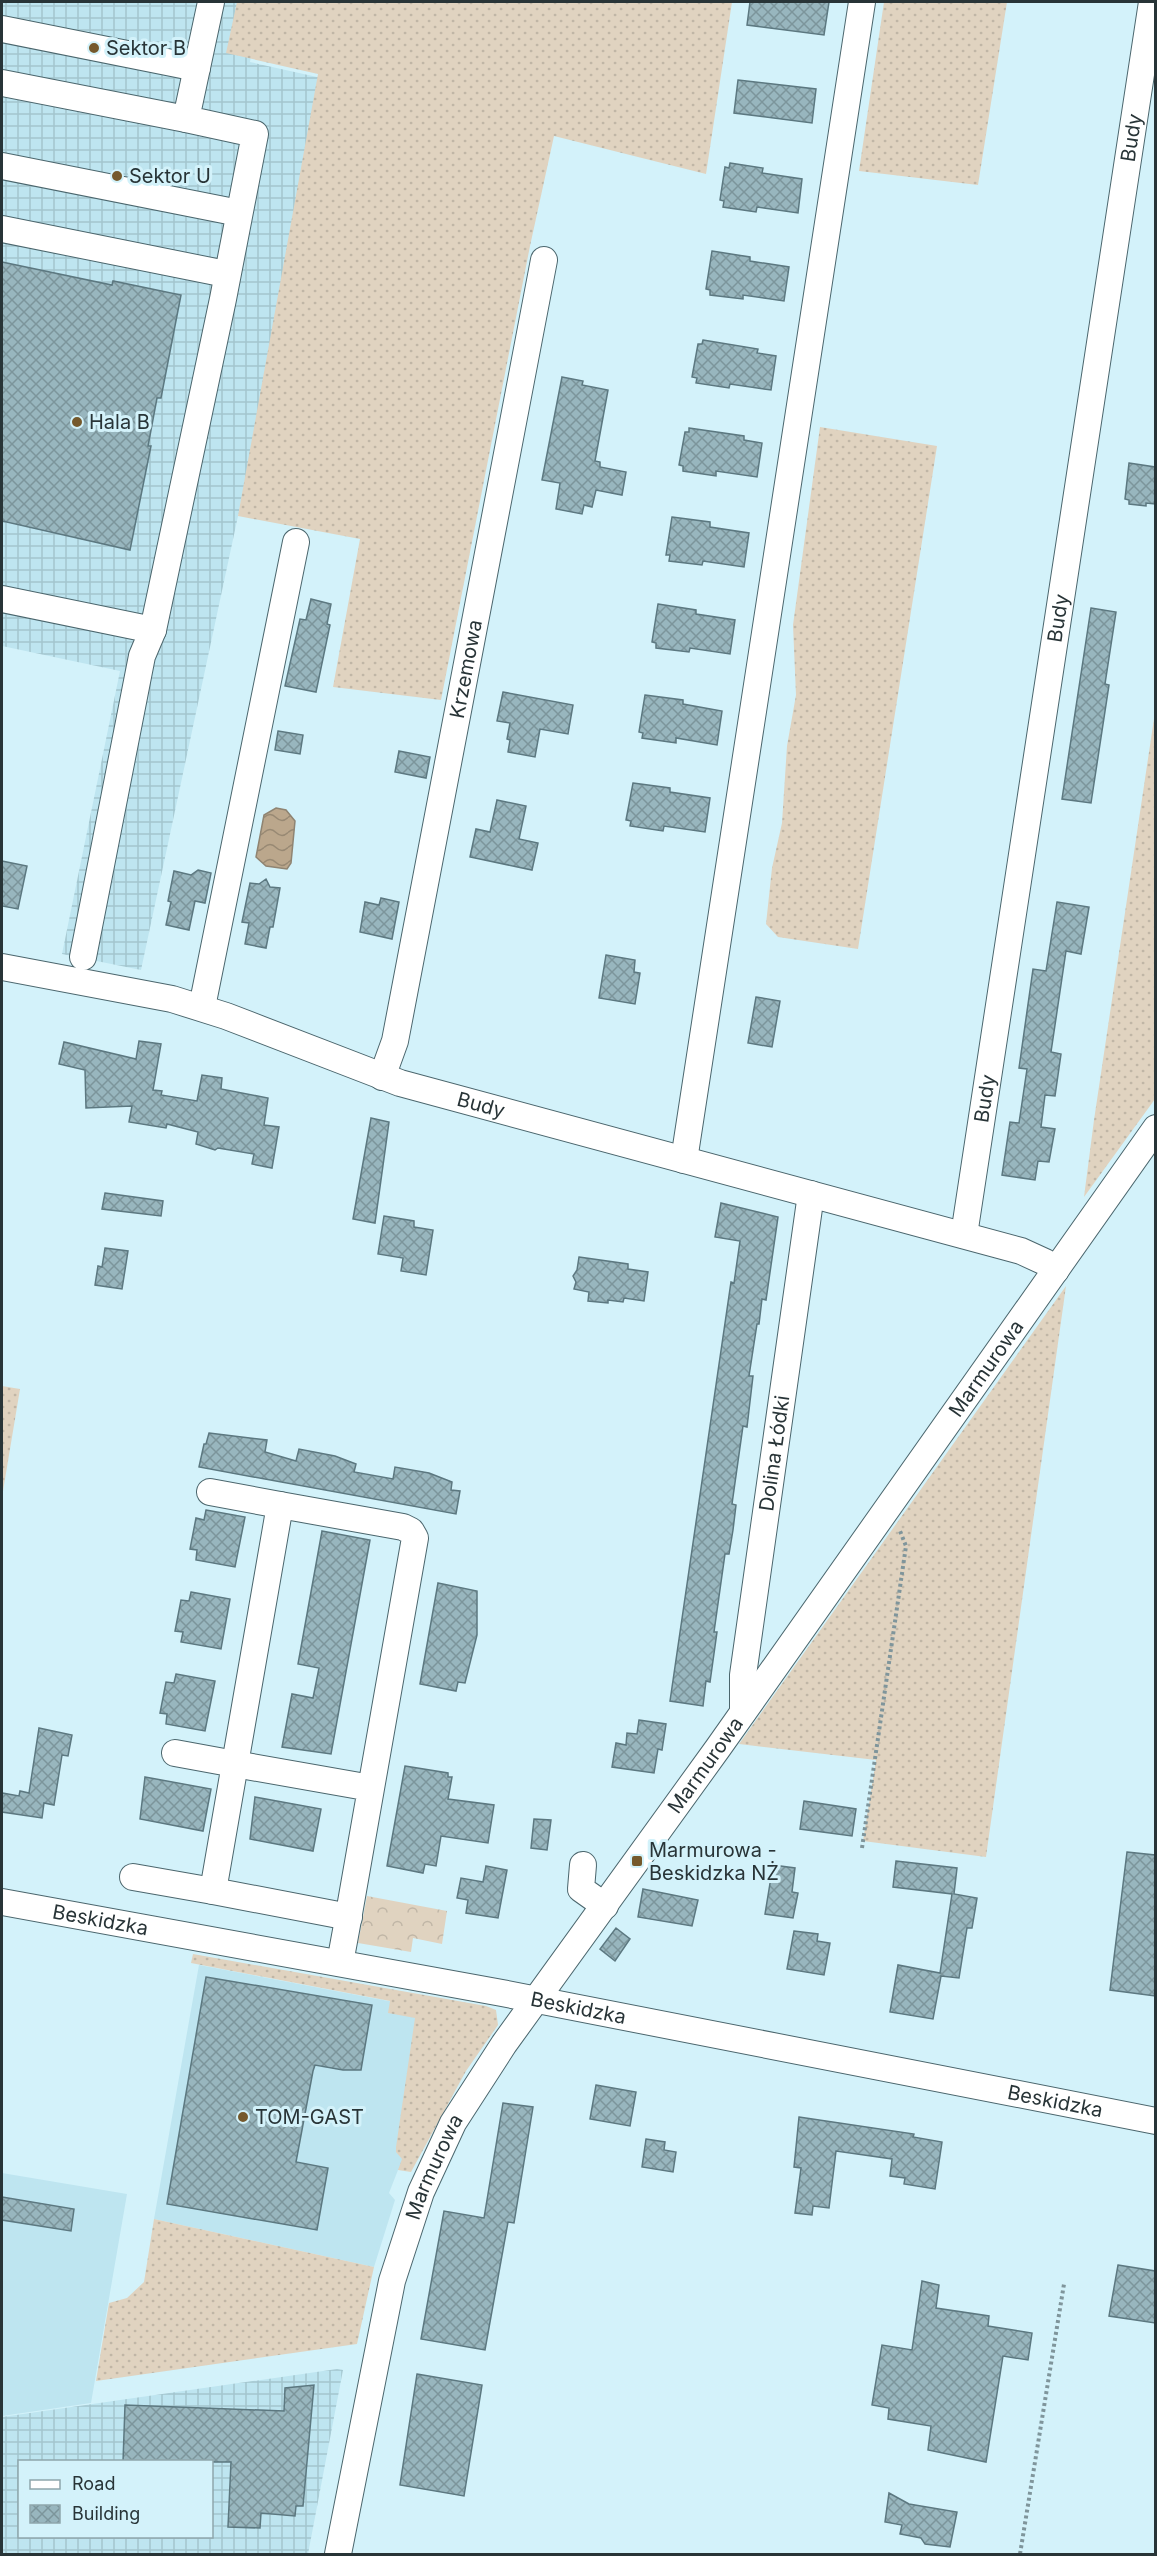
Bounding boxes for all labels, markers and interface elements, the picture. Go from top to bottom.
place label: Sektor B [106,36,186,60]
marker: Sektor B [87,41,101,55]
street label: Budy [1116,112,1147,163]
place label: Sektor U [129,164,211,188]
marker: Sektor U [110,169,124,183]
place label: Hala B [89,410,150,434]
marker: Hala B [70,415,84,429]
street label: Budy [1043,592,1074,644]
street label: Krzemowa [445,618,487,720]
street label: Budy [969,1073,1000,1124]
street label: Budy [454,1087,508,1123]
street label: Marmurowa [944,1315,1029,1421]
street label: Dolina Łódki [754,1394,794,1513]
street label: Marmurowa [663,1712,748,1818]
place label: Marmurowa - Beskidzka NŻ [649,1838,779,1885]
marker: Marmurowa - Beskidzka NŻ [630,1854,644,1868]
street label: Beskidzka [51,1899,150,1940]
street label: Beskidzka [529,1987,628,2029]
street label: Beskidzka [1006,2080,1105,2122]
place label: TOM-GAST [255,2105,364,2129]
street label: Marmurowa [401,2109,468,2223]
marker: TOM-GAST [236,2110,250,2124]
legend [18,2460,213,2538]
text: Road [72,2473,115,2494]
text: Building [72,2503,140,2524]

